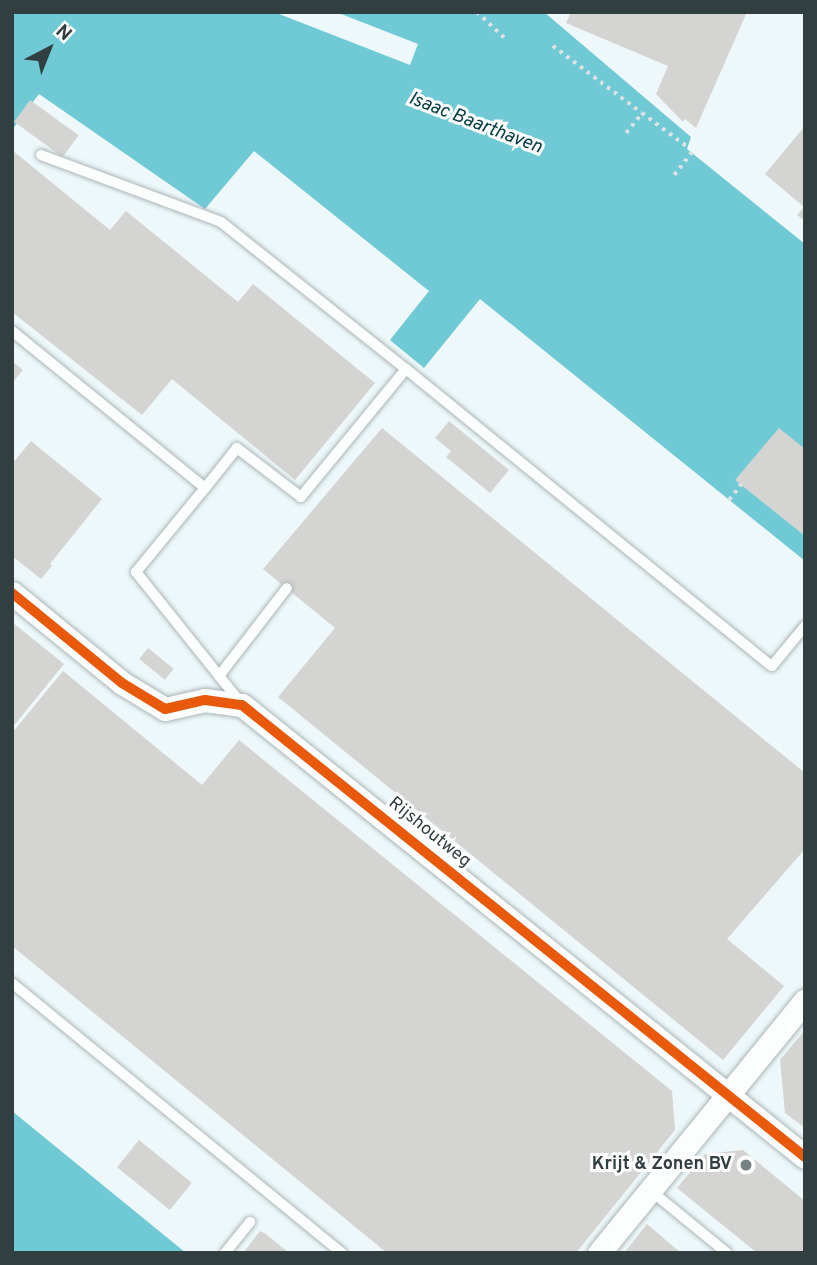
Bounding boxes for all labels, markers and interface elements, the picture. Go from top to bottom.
north arrow [14,14,84,84]
text: N [50,20,76,47]
water label: Isaac Baarthaven [405,88,545,160]
street label: Rijshoutweg [383,793,475,873]
place label: Krijt & Zonen BV [592,1154,732,1176]
marker: Krijt & Zonen BV [738,1157,754,1173]

